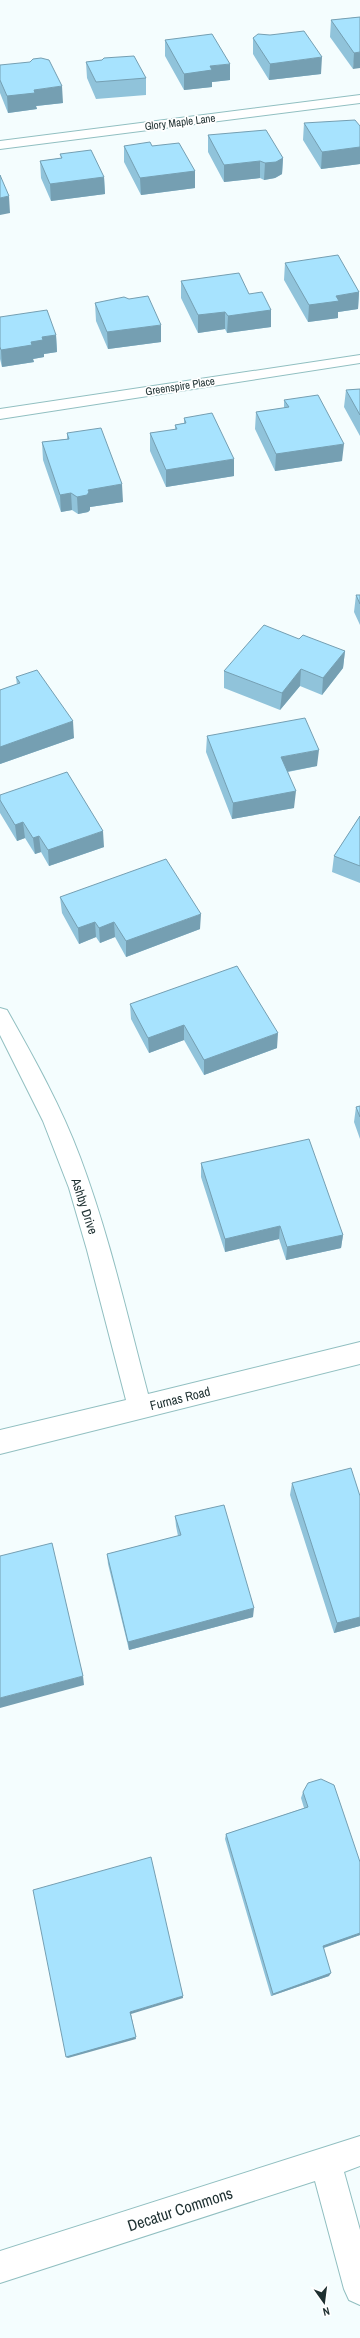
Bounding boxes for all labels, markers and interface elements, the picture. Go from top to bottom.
street label: Glory Maple Lane [144,111,216,133]
street label: Greenspire Place [144,374,216,398]
street label: Ashby Drive [67,1175,102,1236]
street label: Furnas Road [148,1383,212,1414]
street label: Decatur Commons [125,2182,235,2236]
north arrow [304,2282,344,2322]
text: N [322,2304,331,2319]

